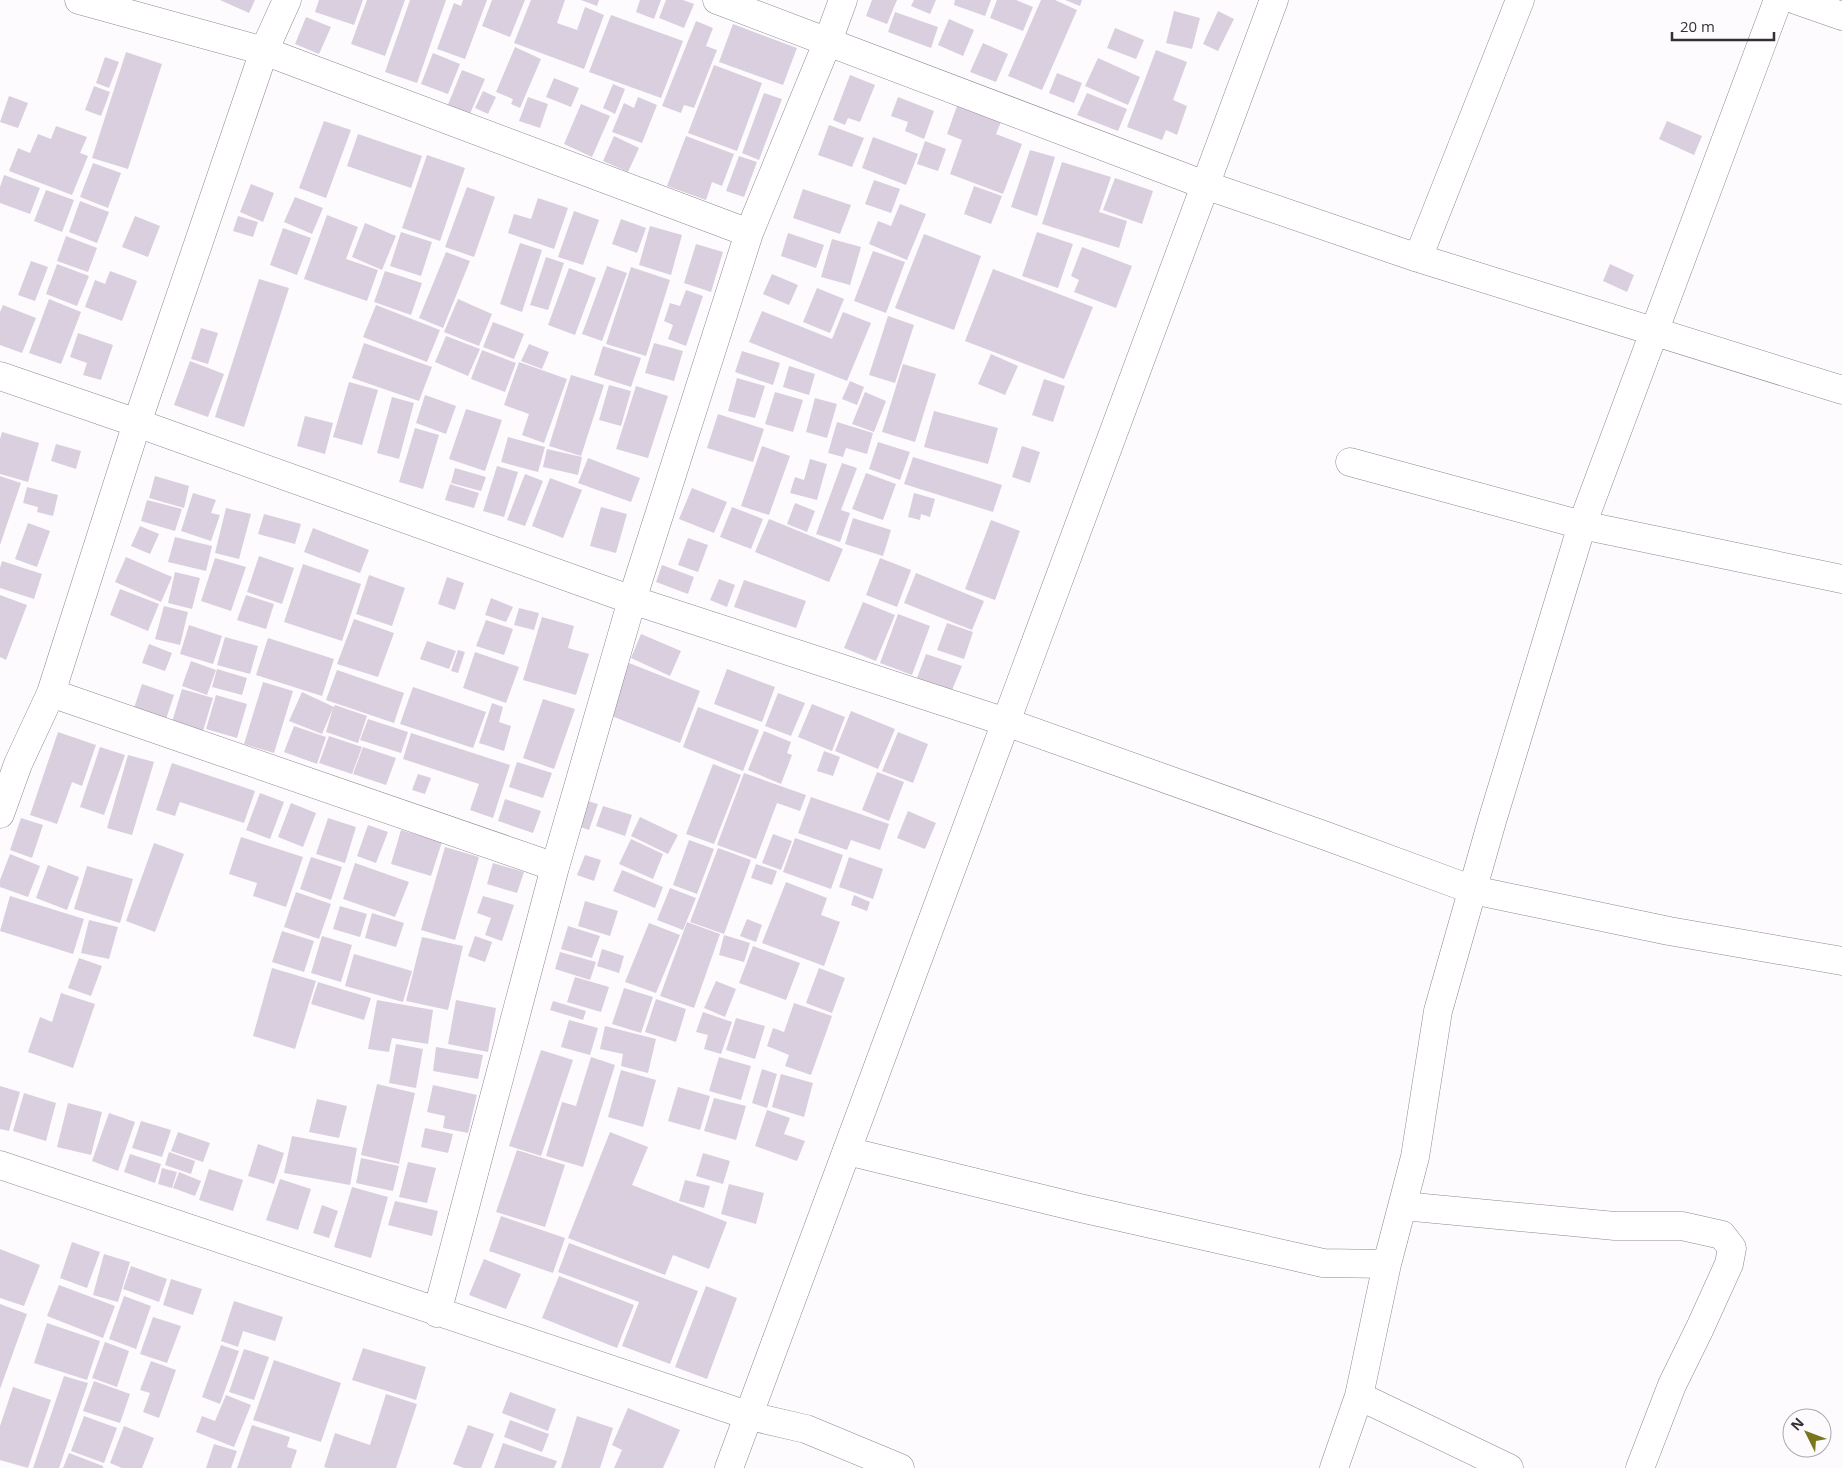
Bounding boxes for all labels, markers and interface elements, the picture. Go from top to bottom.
scale bar [1672,10,1774,42]
text: 20 m [1680,16,1715,36]
north arrow [1782,1408,1832,1458]
text: N [1786,1413,1808,1435]

